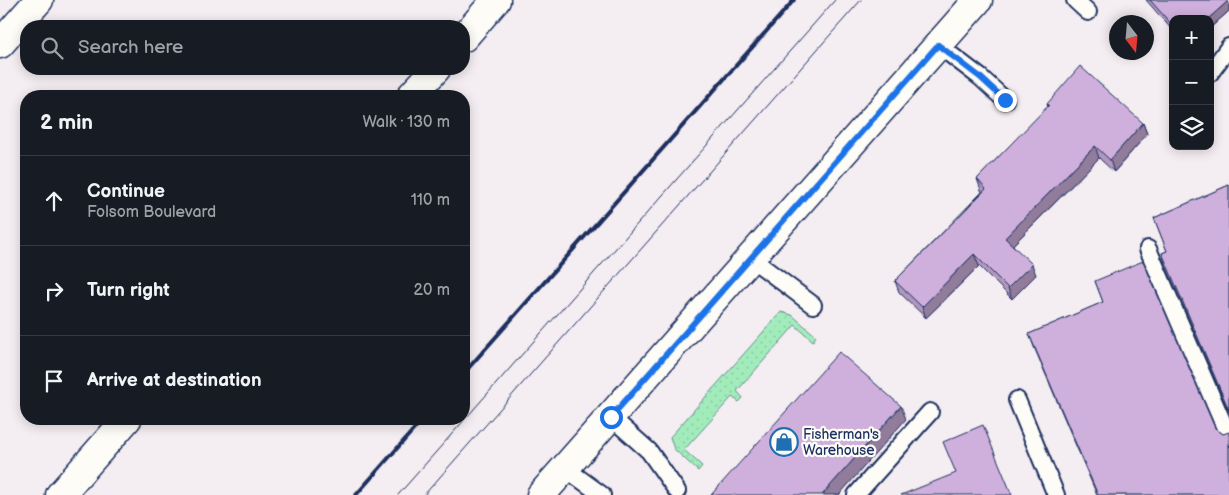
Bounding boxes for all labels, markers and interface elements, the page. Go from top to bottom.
north arrow [1109,15,1154,60]
map controls [1169,15,1214,150]
button: + [1169,15,1214,60]
search box [20,20,470,75]
icon: search [38,34,66,62]
text: Search here [78,36,183,59]
button: − [1169,60,1214,105]
route end [994,89,1017,112]
button: layers [1169,105,1214,150]
text: 2 min [40,110,93,135]
text: Walk · 130 m [362,113,450,132]
text: Continue [87,180,165,203]
icon: ahead [40,187,68,215]
text: 110 m [411,191,450,210]
text: Folsom Boulevard [87,203,216,222]
icon: right [40,277,68,305]
text: Turn right [87,279,170,302]
text: 20 m [414,281,450,300]
icon: arrive [40,367,68,395]
text: Arrive at destination [87,369,262,392]
route start [600,406,623,429]
place label: Fisherman's Warehouse [803,426,879,459]
shop icon: Fisherman's Warehouse [769,427,799,457]

